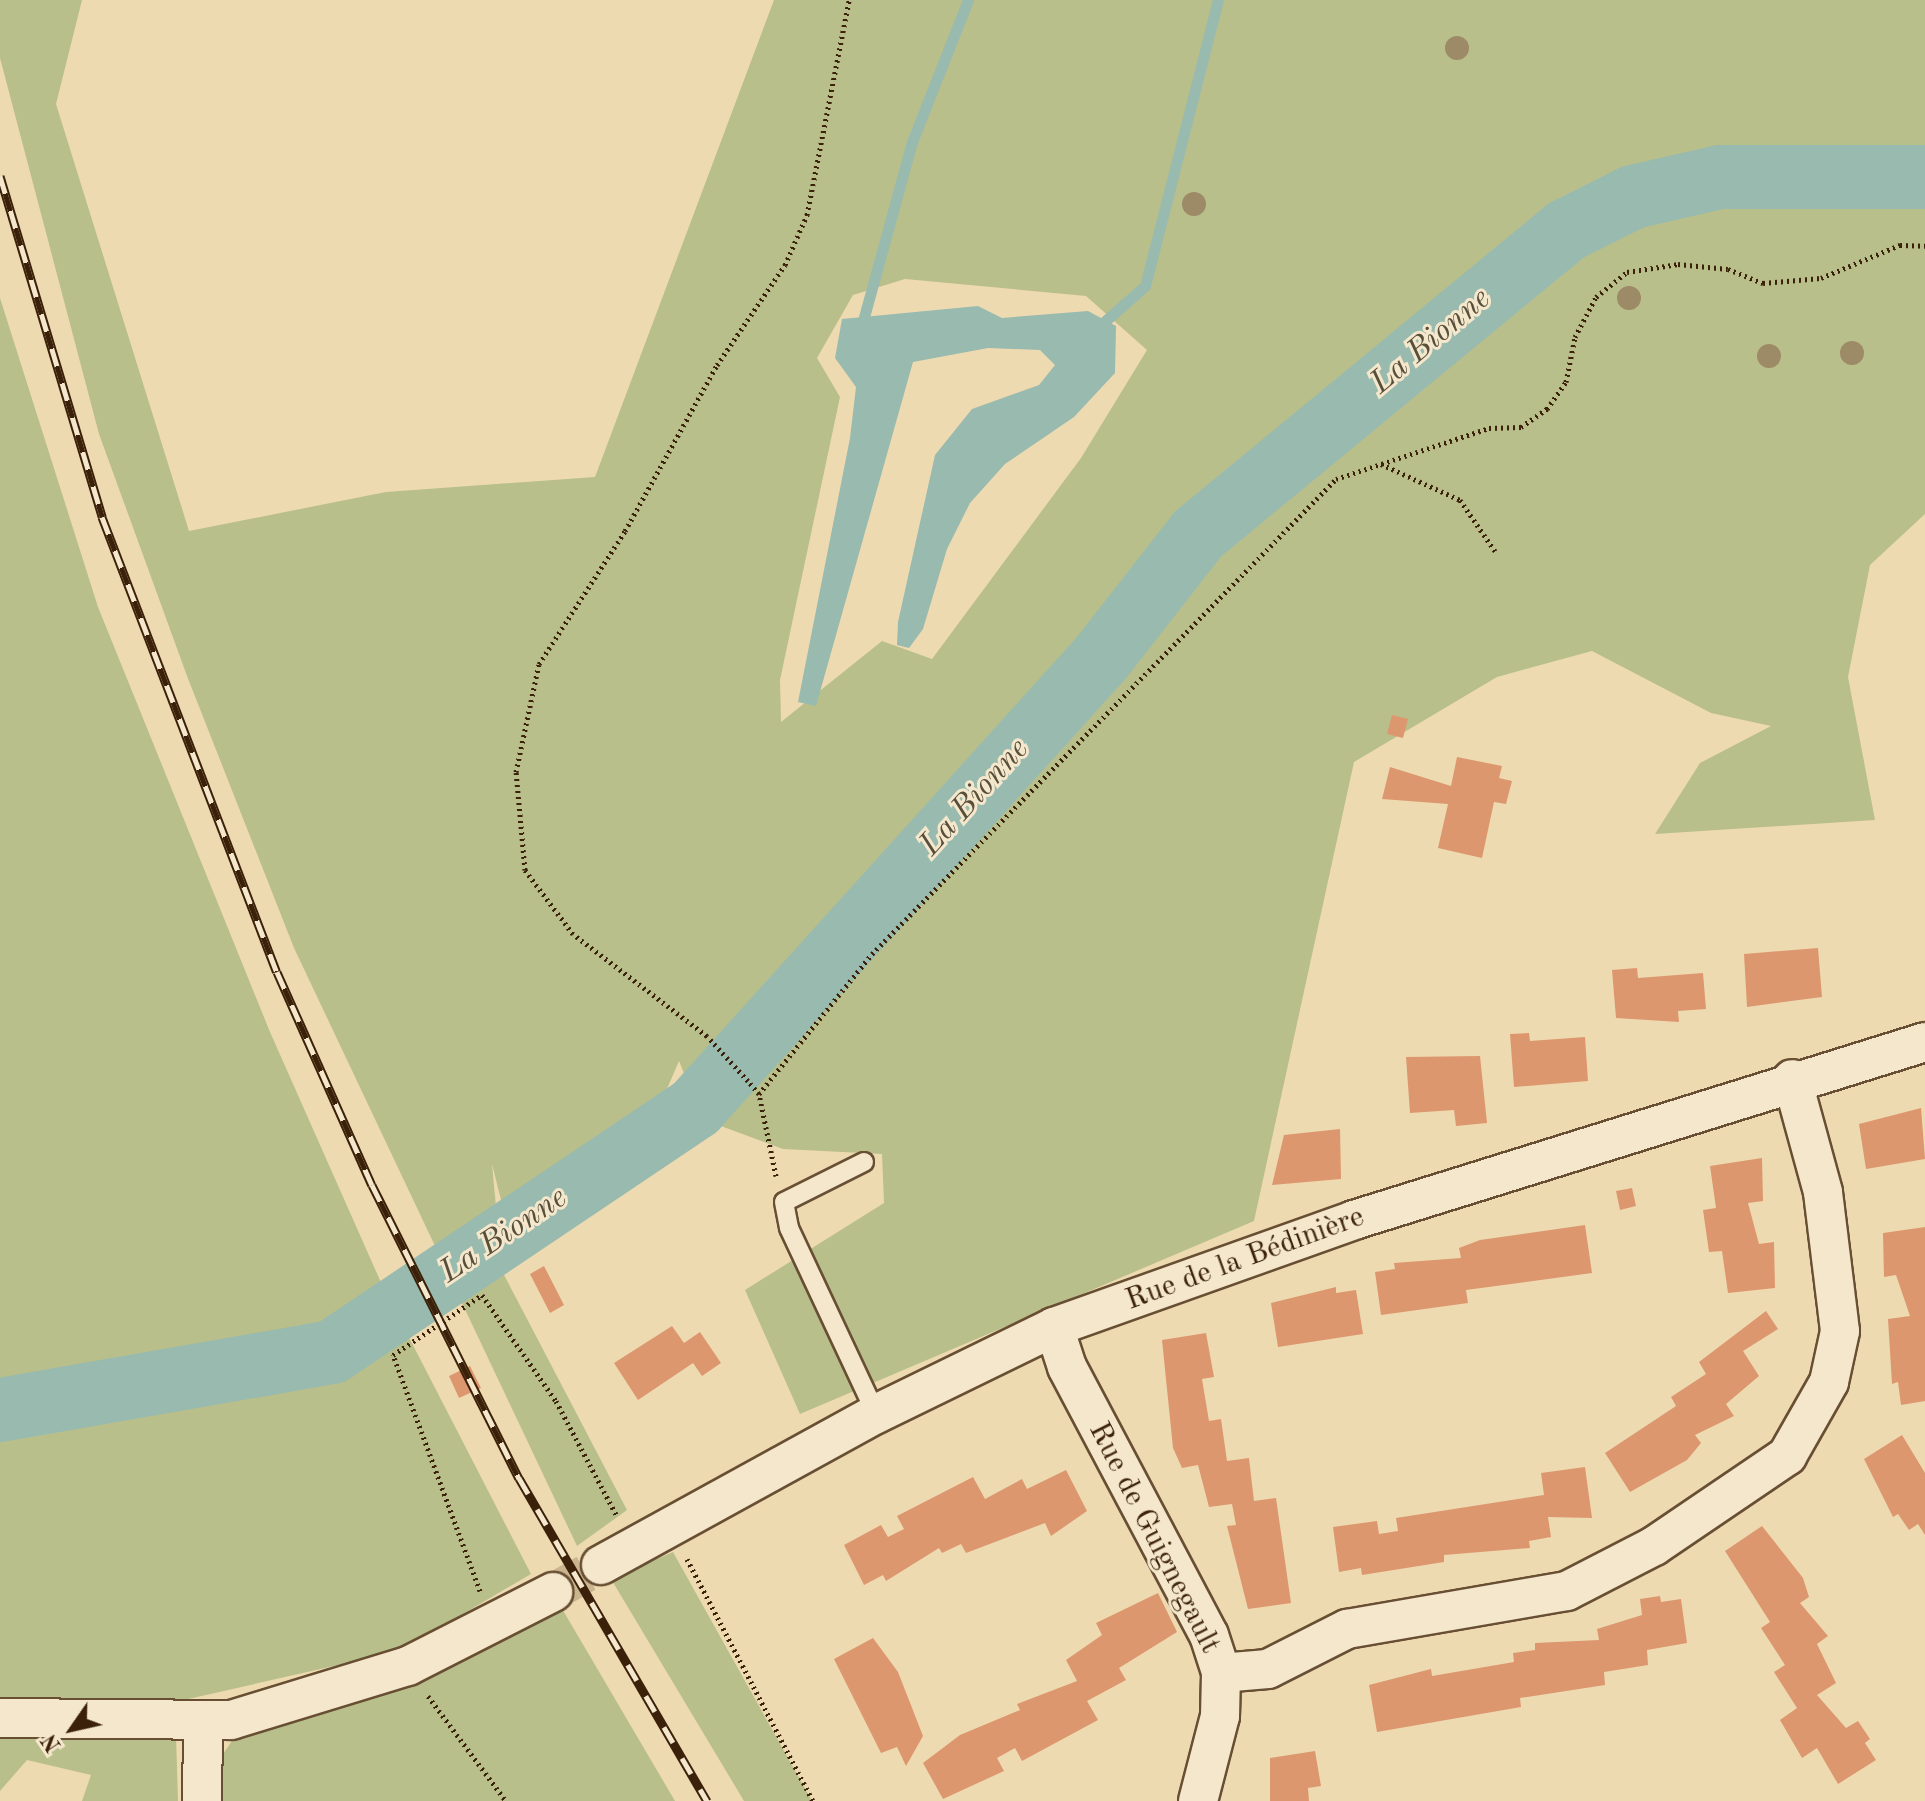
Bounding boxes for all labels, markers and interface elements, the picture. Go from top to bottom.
water label: La Bionne [1363,281,1499,403]
water label: La Bionne [912,731,1038,865]
water label: La Bionne [433,1179,575,1293]
street label: Rue de la Bédinière [1121,1199,1369,1319]
street label: Rue de Guignegault [1080,1416,1228,1660]
north arrow [32,1689,112,1769]
text: N [38,1729,66,1756]

